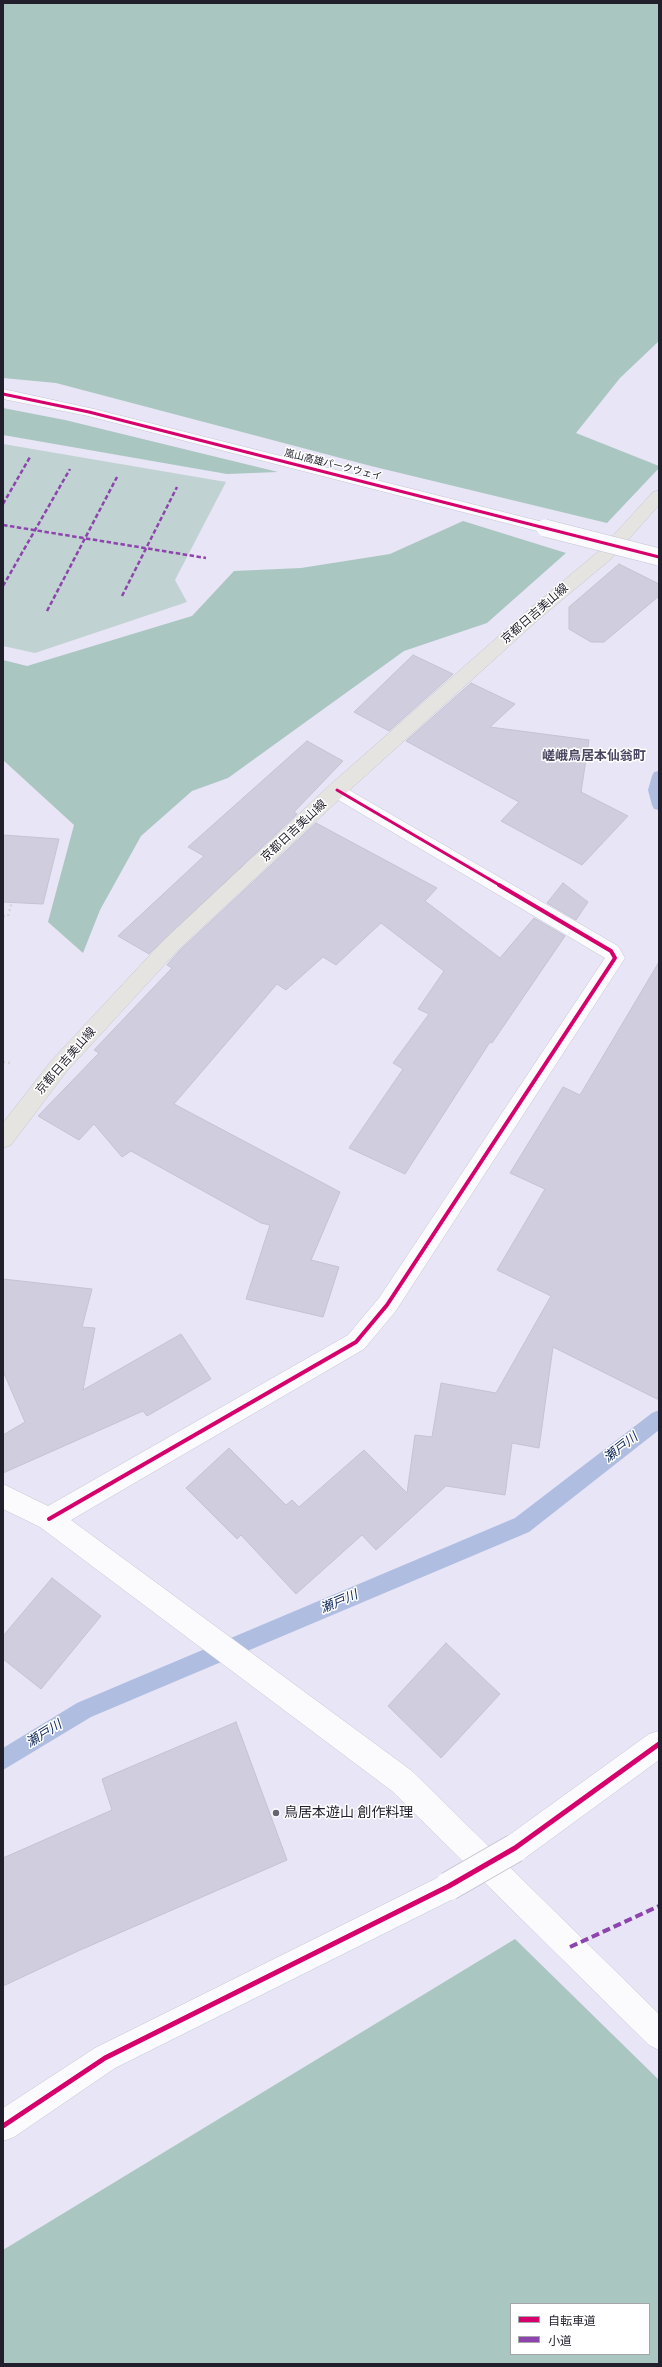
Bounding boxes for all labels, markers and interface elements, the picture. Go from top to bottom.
street label: 嵐山高雄パークウェイ [283,447,383,483]
street label: 京都日吉美山線 [499,581,571,647]
district label: 嵯峨鳥居本仙翁町 [542,748,646,764]
street label: 京都日吉美山線 [258,797,330,865]
street label: 京都日吉美山線 [33,1025,99,1097]
water label: 瀬戸川 [601,1430,641,1466]
water label: 瀬戸川 [318,1587,360,1617]
water label: 瀬戸川 [23,1717,65,1751]
place label: 鳥居本遊山 創作料理 [284,1805,413,1821]
marker: 鳥居本遊山 創作料理 [271,1808,281,1818]
legend [510,2303,650,2355]
text: 自転車道 [548,2314,596,2328]
text: 小道 [548,2334,572,2348]

